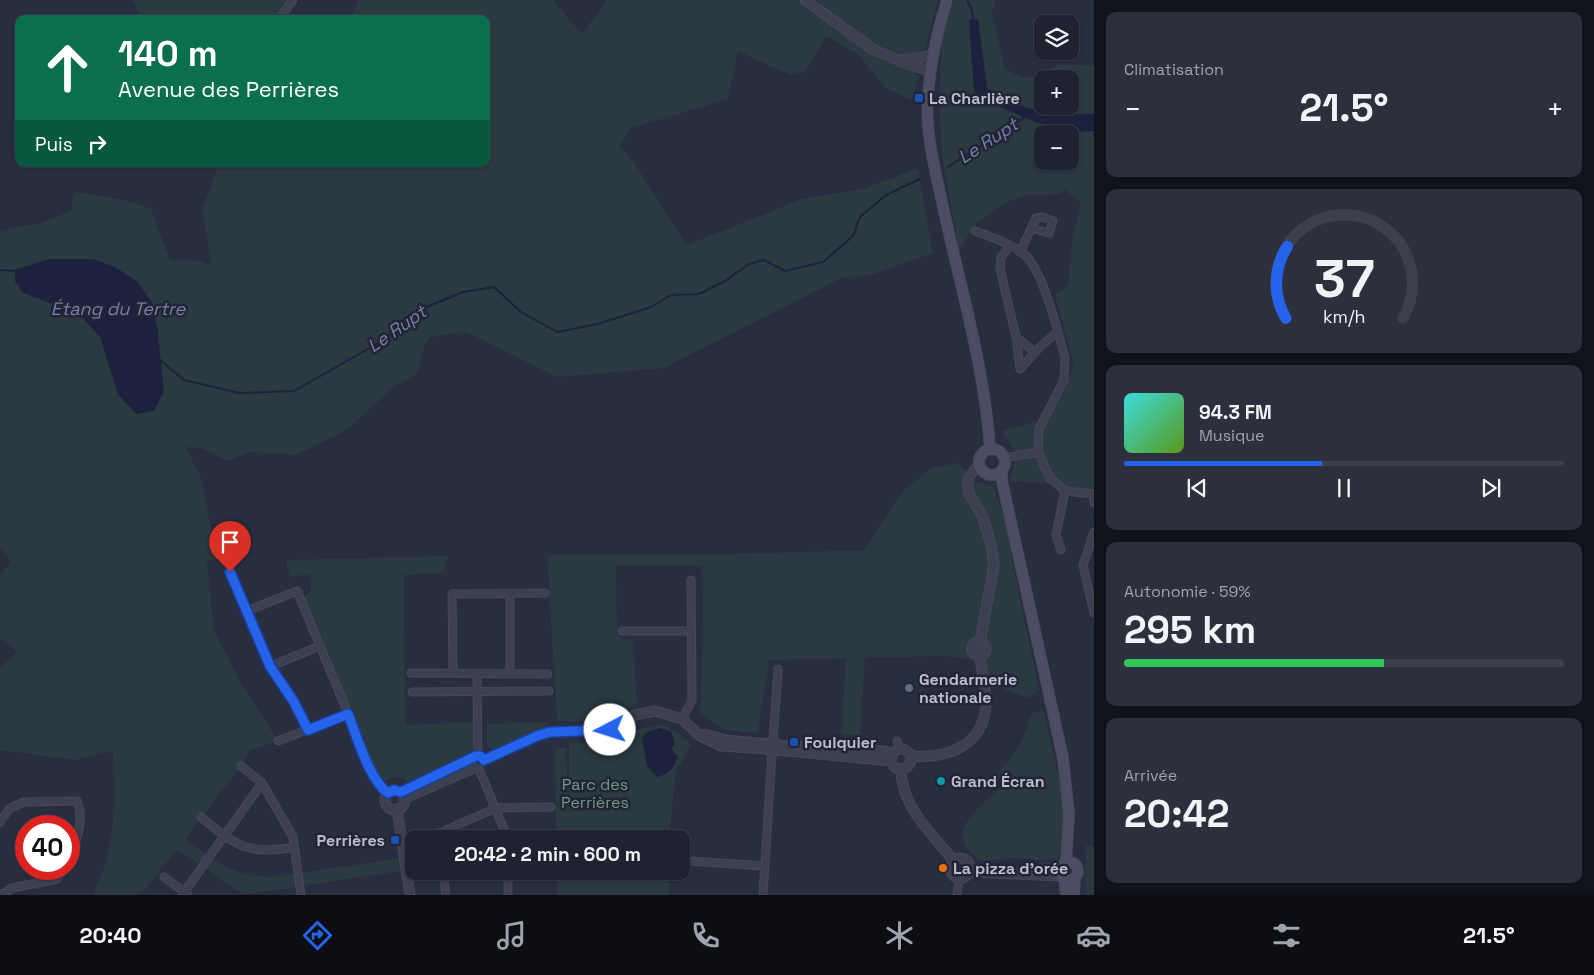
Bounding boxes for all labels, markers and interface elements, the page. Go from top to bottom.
map controls [1034,15,1079,170]
button: layers [1034,15,1079,60]
text: 140 m [118,32,218,76]
icon: ahead [35,35,100,100]
text: Climatisation [1124,59,1224,80]
button: + [1034,70,1079,115]
text: Avenue des Perrières [118,75,339,103]
text: 21.5° [1300,84,1388,132]
place label: La Charlière [929,88,1020,109]
text: − [1124,91,1141,127]
text: + [1547,91,1564,127]
marker: La Charlière [913,92,925,104]
water label: Le Rupt [953,112,1023,168]
button: − [1034,125,1079,170]
icon: right [83,130,111,158]
text: Puis [35,132,73,157]
text: 37 [1314,246,1374,312]
water label: Étang du Tertre [51,297,186,320]
water label: Le Rupt [363,299,432,357]
text: km/h [1323,305,1365,328]
text: 94.3 FM [1199,400,1272,425]
text: Musique [1199,425,1265,446]
icon: previous [1183,474,1211,502]
icon: pause [1330,474,1358,502]
icon: next [1477,474,1505,502]
pin [209,521,251,572]
icon: arrive [216,528,244,556]
text: Autonomie · 59% [1124,581,1251,602]
text: 295 km [1124,606,1256,654]
place label: Gendarmerie nationale [919,669,1017,708]
marker: Gendarmerie nationale [903,682,915,694]
position arrow [583,703,635,755]
place label: Foulquier [804,732,876,753]
marker: Foulquier [788,736,800,748]
text: Arrivée [1124,765,1177,786]
place label: Grand Écran [951,771,1045,792]
park label: Parc des Perrières [561,774,629,813]
marker: Grand Écran [935,775,947,787]
text: 20:42 [1124,790,1229,838]
speed limit sign: 40 [15,815,80,880]
place label: Perrières [316,830,385,851]
marker: Perrières [389,834,401,846]
text: 20:42 · 2 min · 600 m [454,842,641,867]
place label: La pizza d'orée [953,858,1068,879]
marker: La pizza d'orée [937,862,949,874]
icon: directions [300,918,335,953]
icon: music [494,918,529,953]
icon: phone [688,918,723,953]
icon: climate [882,918,917,953]
icon: car [1076,918,1111,953]
icon: filters [1269,918,1304,953]
text: 20:40 [79,921,142,949]
text: 21.5° [1463,921,1515,949]

